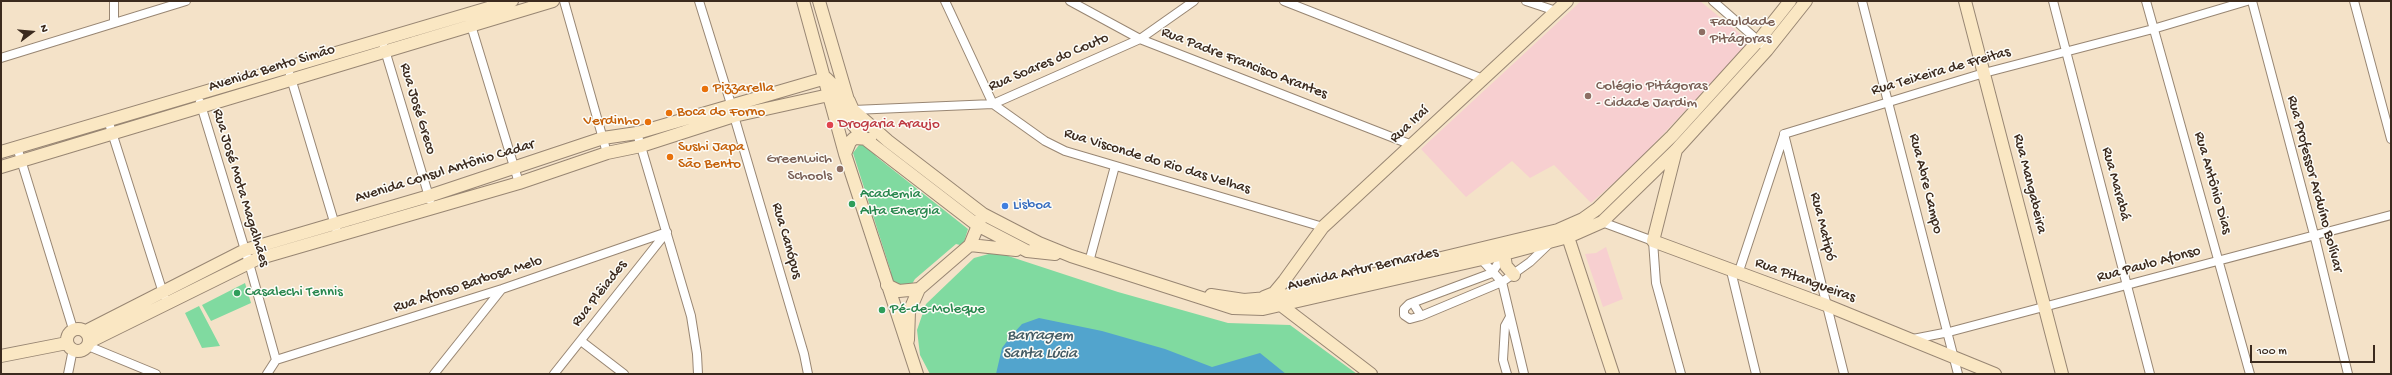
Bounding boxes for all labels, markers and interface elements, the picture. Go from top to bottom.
north arrow [12,12,52,52]
place label: Faculdade Pitágoras [1710,14,1775,49]
text: N [37,24,50,34]
street label: Rua Padre Francisco Arantes [1158,24,1330,104]
marker: Faculdade Pitágoras [1697,27,1707,37]
street label: Rua Soares do Couto [986,30,1112,96]
street label: Avenida Bento Simão [207,41,337,97]
street label: Rua Teixeira de Freitas [1869,44,2013,100]
street label: Rua José Greco [395,61,439,157]
place label: Colégio Pitágoras - Cidade Jardim [1596,78,1708,113]
place label: Pizzarella [713,80,774,98]
marker: Pizzarella [700,84,710,94]
marker: Colégio Pitágoras - Cidade Jardim [1583,91,1593,101]
street label: Rua Professor Arduíno Bolívar [2282,94,2346,274]
street label: Rua Iraí [1387,102,1433,148]
place label: Boca do Forno [677,104,765,122]
street label: Rua José Mota Magalhães [207,107,273,269]
marker: Boca do Forno [664,108,674,118]
place label: Verdinho [584,113,640,131]
place label: Drogaria Araujo [838,116,940,134]
marker: Verdinho [643,117,653,127]
marker: Drogaria Araujo [825,120,835,130]
street label: Rua Visconde do Rio das Velhas [1062,125,1252,199]
street label: Rua Antônio Dias [2189,130,2235,236]
street label: Rua Abre Campo [1904,132,1946,236]
street label: Rua Mangabeira [2008,132,2050,236]
street label: Avenida Consul Antônio Cadar [353,136,537,208]
place label: Sushi Japa São Bento [678,139,744,174]
street label: Rua Marabá [2097,145,2133,223]
place label: Greenwich Schools [767,151,832,186]
marker: Sushi Japa São Bento [665,152,675,162]
marker: Greenwich Schools [835,164,845,174]
place label: Academia Alta Energia [860,186,940,221]
street label: Rua Matipó [1805,191,1839,263]
place label: Lisboa [1013,197,1051,215]
marker: Academia Alta Energia [847,199,857,209]
street label: Rua Canópus [767,201,805,281]
marker: Lisboa [1000,201,1010,211]
street label: Rua Paulo Afonso [2095,242,2203,288]
street label: Avenida Artur Bernardes [1286,244,1440,296]
street label: Rua Afonso Barbosa Melo [391,252,545,318]
street label: Rua Pitangueiras [1752,254,1858,308]
street label: Rua Plêiades [568,257,632,331]
place label: Casalechi Tennis [245,284,343,302]
marker: Casalechi Tennis [232,288,242,298]
place label: Pé-de-Moleque [890,301,985,319]
marker: Pé-de-Moleque [877,305,887,315]
water label: Barragem Santa Lúcia [1003,327,1077,365]
scale bar [2252,337,2377,363]
text: 100 m [2257,345,2287,359]

